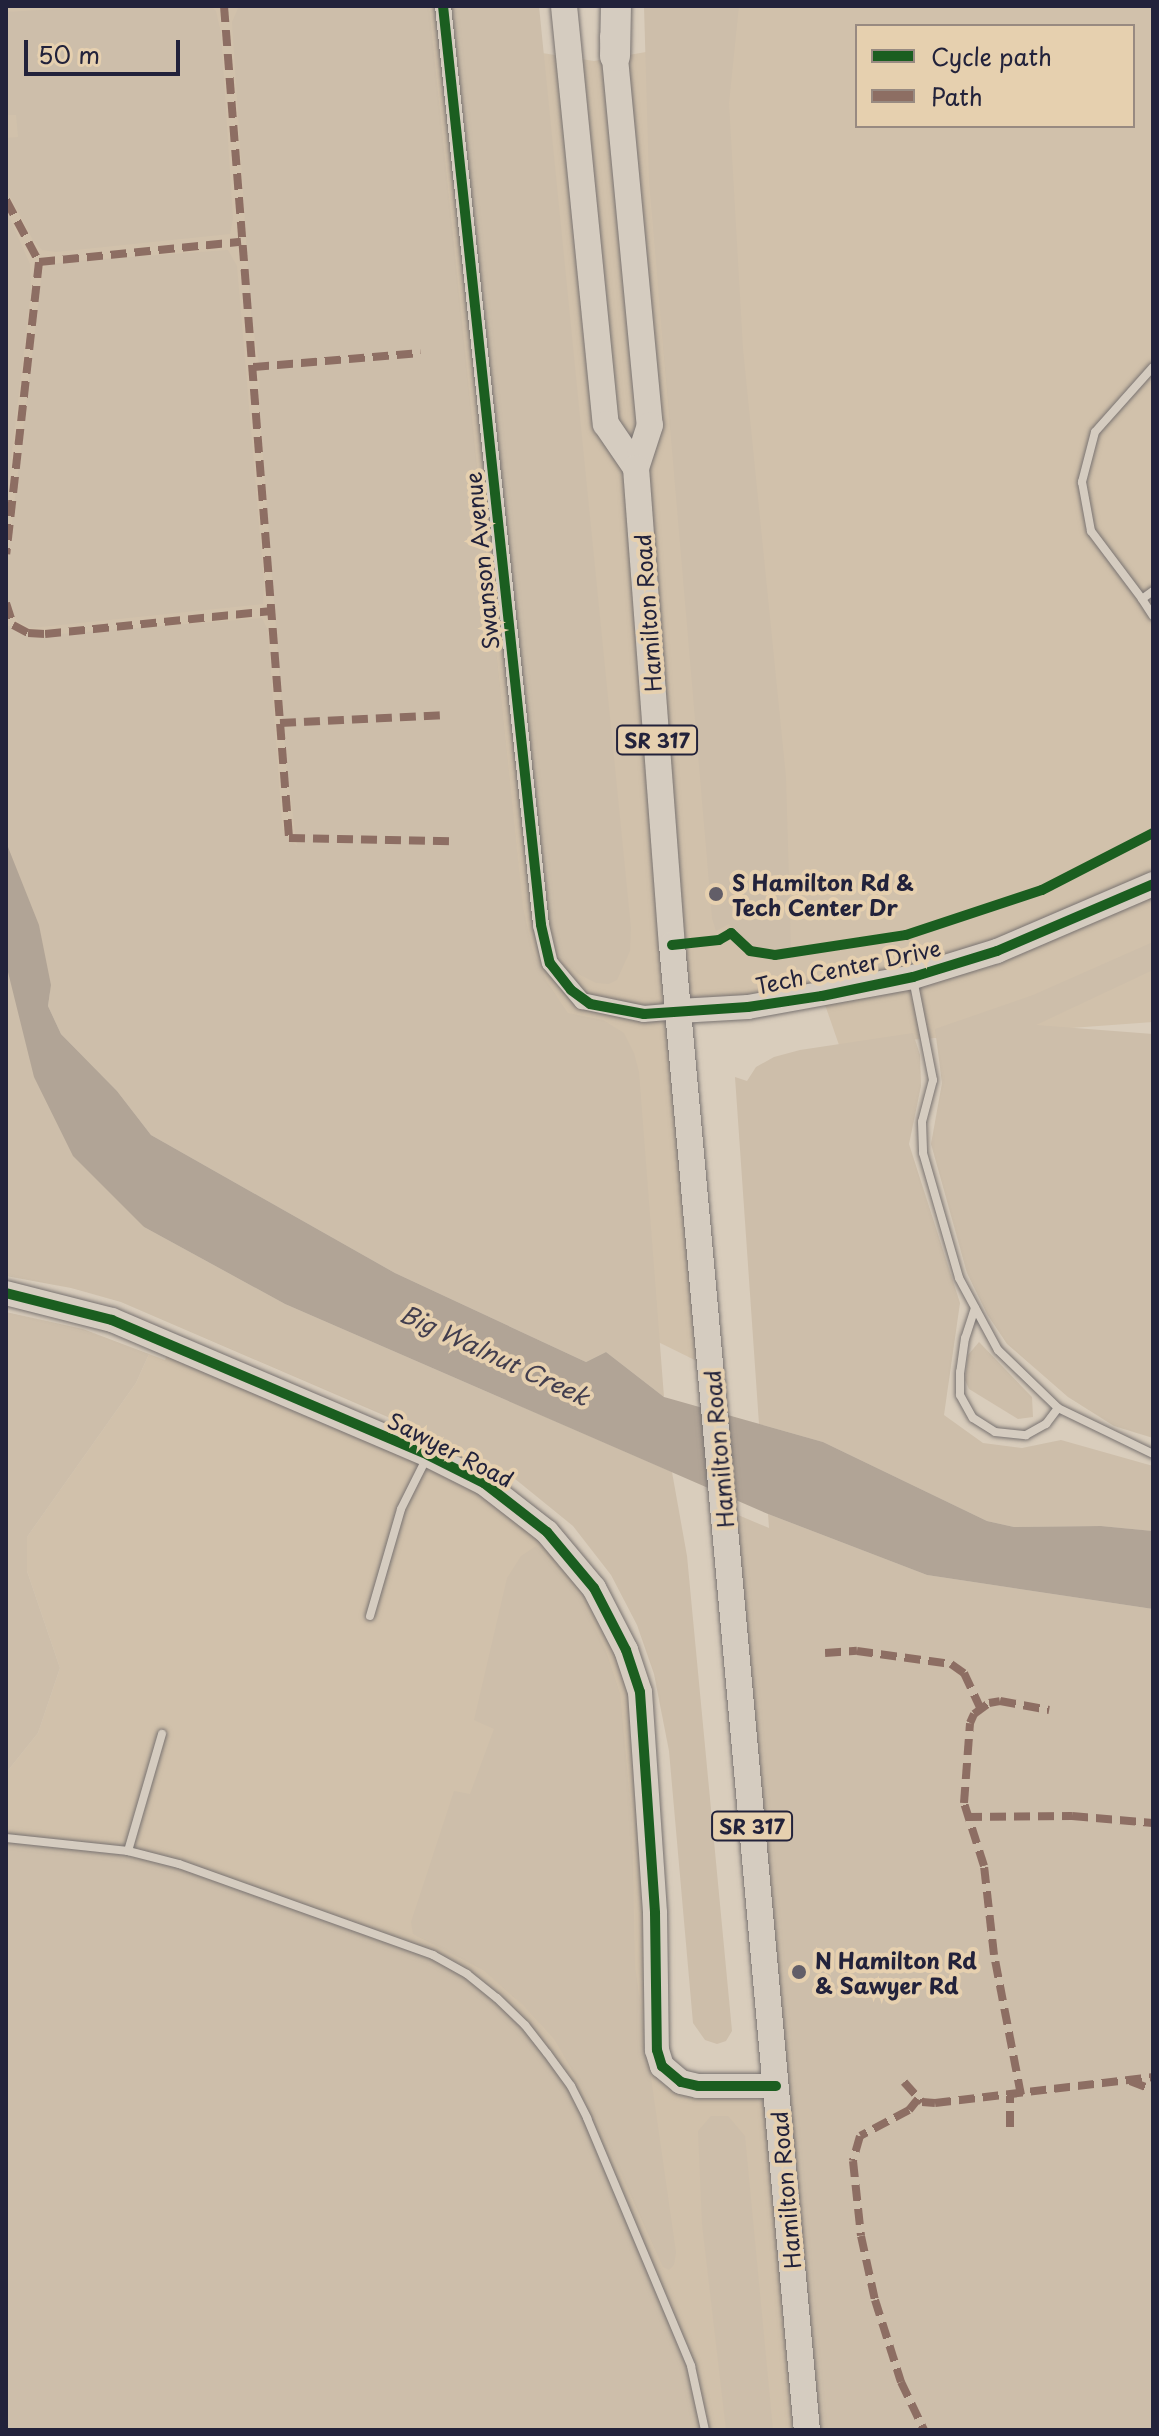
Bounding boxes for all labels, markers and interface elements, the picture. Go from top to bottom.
scale bar [28,24,184,74]
legend [855,24,1135,128]
text: 50 m [38,36,100,72]
text: Cycle path [931,38,1052,74]
text: Path [931,78,983,114]
street label: Swanson Avenue [459,472,503,650]
street label: Hamilton Road [628,534,666,692]
road number: SR 317 [615,724,699,756]
place label: S Hamilton Rd & Tech Center Dr [732,868,916,920]
marker: S Hamilton Rd & Tech Center Dr [707,885,725,903]
street label: Tech Center Drive [753,933,943,999]
water label: Big Walnut Creek [397,1299,593,1411]
street label: Hamilton Road [698,1370,738,1528]
street label: Sawyer Road [383,1406,519,1492]
road number: SR 317 [710,1810,794,1842]
place label: N Hamilton Rd & Sawyer Rd [815,1946,978,1998]
marker: N Hamilton Rd & Sawyer Rd [790,1963,808,1981]
street label: Hamilton Road [765,2111,805,2269]

